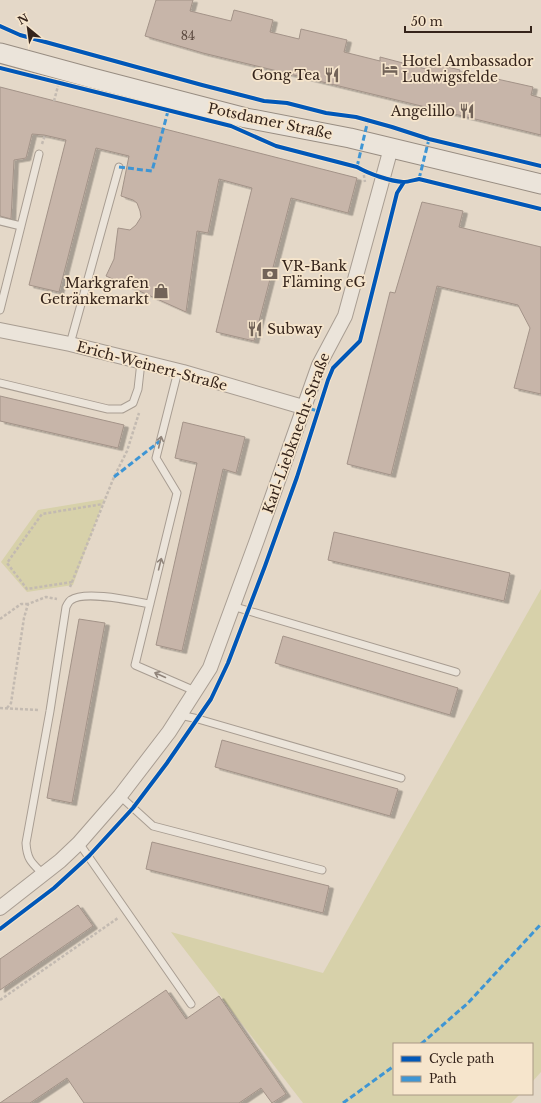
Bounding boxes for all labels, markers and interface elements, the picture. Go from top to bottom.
north arrow [8,8,48,48]
scale bar [405,8,531,34]
text: N [15,10,32,28]
text: 50 m [411,14,443,29]
house number: 84 [181,28,195,43]
place label: Hotel Ambassador Ludwigsfelde [402,52,534,86]
hotel icon: Hotel Ambassador Ludwigsfelde [381,60,399,78]
place label: Gong Tea [252,66,320,84]
restaurant icon: Gong Tea [323,66,341,84]
street label: Potsdamer Straße [206,99,334,143]
place label: Angelillo [390,102,455,120]
restaurant icon: Angelillo [458,102,476,120]
place label: VR-Bank Fläming eG [281,257,366,291]
bank icon: VR-Bank Fläming eG [261,265,279,283]
place label: Markgrafen Getränkemarkt [40,274,150,308]
shop icon: Markgrafen Getränkemarkt [152,282,170,300]
restaurant icon: Subway [246,320,264,338]
place label: Subway [267,320,323,338]
street label: Erich-Weinert-Straße [75,337,229,395]
street label: Karl-Liebknecht-Straße [259,350,333,516]
one-way arrow [156,436,164,449]
one-way arrow [156,558,164,571]
one-way arrow [154,671,166,678]
legend [393,1043,533,1095]
text: Cycle path [429,1051,494,1066]
text: Path [429,1071,457,1086]

